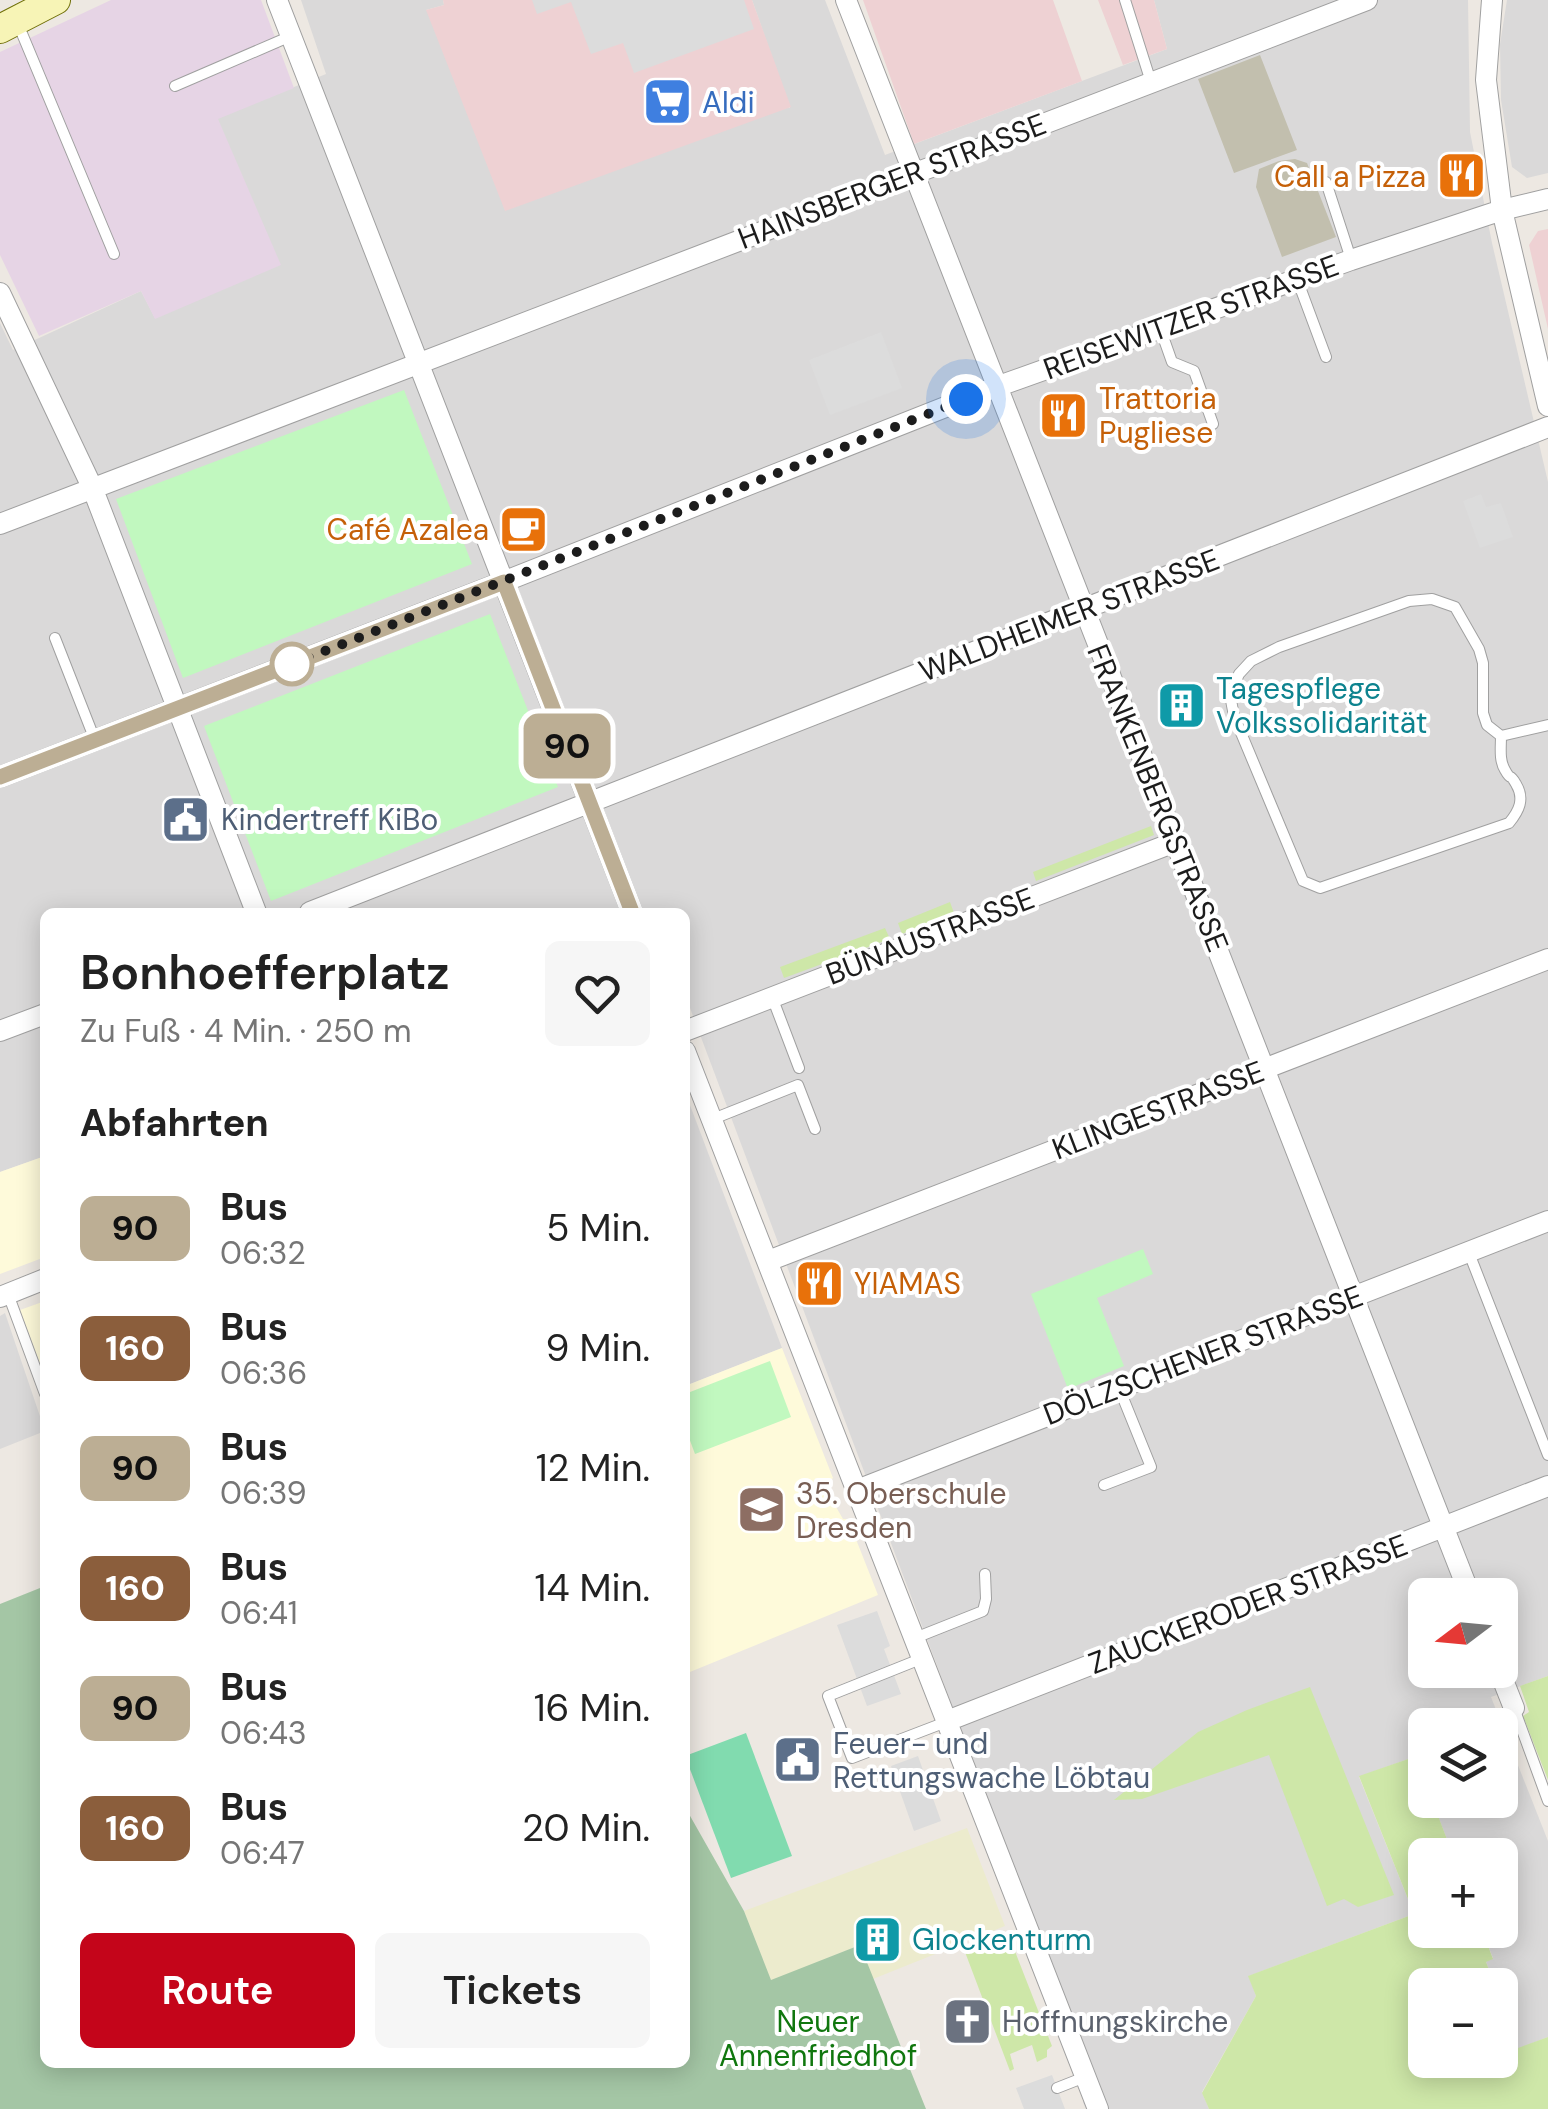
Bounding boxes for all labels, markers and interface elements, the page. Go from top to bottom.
supermarket icon: Aldi [641,76,693,128]
place label: Aldi [702,83,755,122]
street label: HAINSBERGER STRASSE [732,104,1052,258]
restaurant icon: Call a Pizza [1435,150,1487,202]
place label: Call a Pizza [1274,157,1426,196]
street label: REISEWITZER STRASSE [1038,245,1344,389]
your location [941,374,991,424]
place label: Trattoria Pugliese [1099,379,1217,452]
restaurant icon: Trattoria Pugliese [1038,389,1090,441]
cafe icon: Café Azalea [498,503,550,555]
place label: Café Azalea [327,510,489,549]
street label: WALDHEIMER STRASSE [913,540,1225,690]
street label: FRANKENBERGSTRASSE [1078,638,1238,958]
unlabelled marker [271,643,313,685]
place label: Tagespflege Volkssolidarität [1216,669,1428,742]
building icon: Tagespflege Volkssolidarität [1155,679,1207,731]
line badge: 90 [522,714,612,778]
text: 90 [544,723,590,769]
public building icon: Kindertreff KiBo [160,793,212,845]
place label: Kindertreff KiBo [221,800,438,839]
street label: BÜNAUSTRASSE [820,878,1040,994]
text: Bonhoefferplatz [80,941,450,1004]
button: heart [545,941,650,1046]
text: Zu Fuß · 4 Min. · 250 m [80,1010,412,1052]
street label: KLINGESTRASSE [1046,1052,1270,1168]
text: Abfahrten [80,1098,269,1148]
text: Bus [220,1182,288,1232]
text: 5 Min. [546,1203,650,1253]
text: 90 [112,1205,158,1251]
text: 06:32 [220,1232,306,1274]
restaurant icon: YIAMAS [793,1257,845,1309]
place label: YIAMAS [854,1264,961,1303]
street label: DÖLZSCHENER STRASSE [1038,1276,1368,1434]
text: Bus [220,1302,288,1352]
text: 9 Min. [546,1323,650,1373]
text: 160 [105,1325,165,1371]
text: 06:36 [220,1352,307,1394]
text: Bus [220,1422,288,1472]
text: 12 Min. [536,1443,650,1493]
text: 90 [112,1445,158,1491]
text: 06:39 [220,1472,307,1514]
place label: 35. Oberschule Dresden [796,1474,1006,1547]
school or university icon: 35. Oberschule Dresden [735,1484,787,1536]
street label: ZAUCKERODER STRASSE [1083,1525,1413,1683]
text: Bus [220,1542,288,1592]
text: 14 Min. [535,1563,650,1613]
text: 160 [105,1565,165,1611]
north arrow [1408,1578,1518,1688]
map controls [1408,1578,1518,2078]
text: 06:41 [220,1592,298,1634]
text: Bus [220,1662,288,1712]
text: 16 Min. [534,1683,650,1733]
text: 90 [112,1685,158,1731]
button: layers [1408,1708,1518,1818]
text: 06:43 [220,1712,307,1754]
place label: Feuer- und Rettungswache Löbtau [833,1724,1150,1797]
public building icon: Feuer- und Rettungswache Löbtau [772,1734,824,1786]
text: Bus [220,1782,288,1832]
text: 20 Min. [522,1803,650,1853]
text: 160 [105,1805,165,1851]
text: 06:47 [220,1832,305,1874]
button: + [1408,1838,1518,1948]
building icon: Glockenturm [851,1913,903,1965]
place label: Glockenturm [912,1920,1091,1959]
button: Route [80,1933,355,2048]
button: Tickets [375,1933,650,2048]
button: − [1408,1968,1518,2078]
church icon: Hoffnungskirche [941,1995,993,2047]
park label: Neuer Annenfriedhof [719,2002,917,2075]
place label: Hoffnungskirche [1002,2002,1228,2041]

